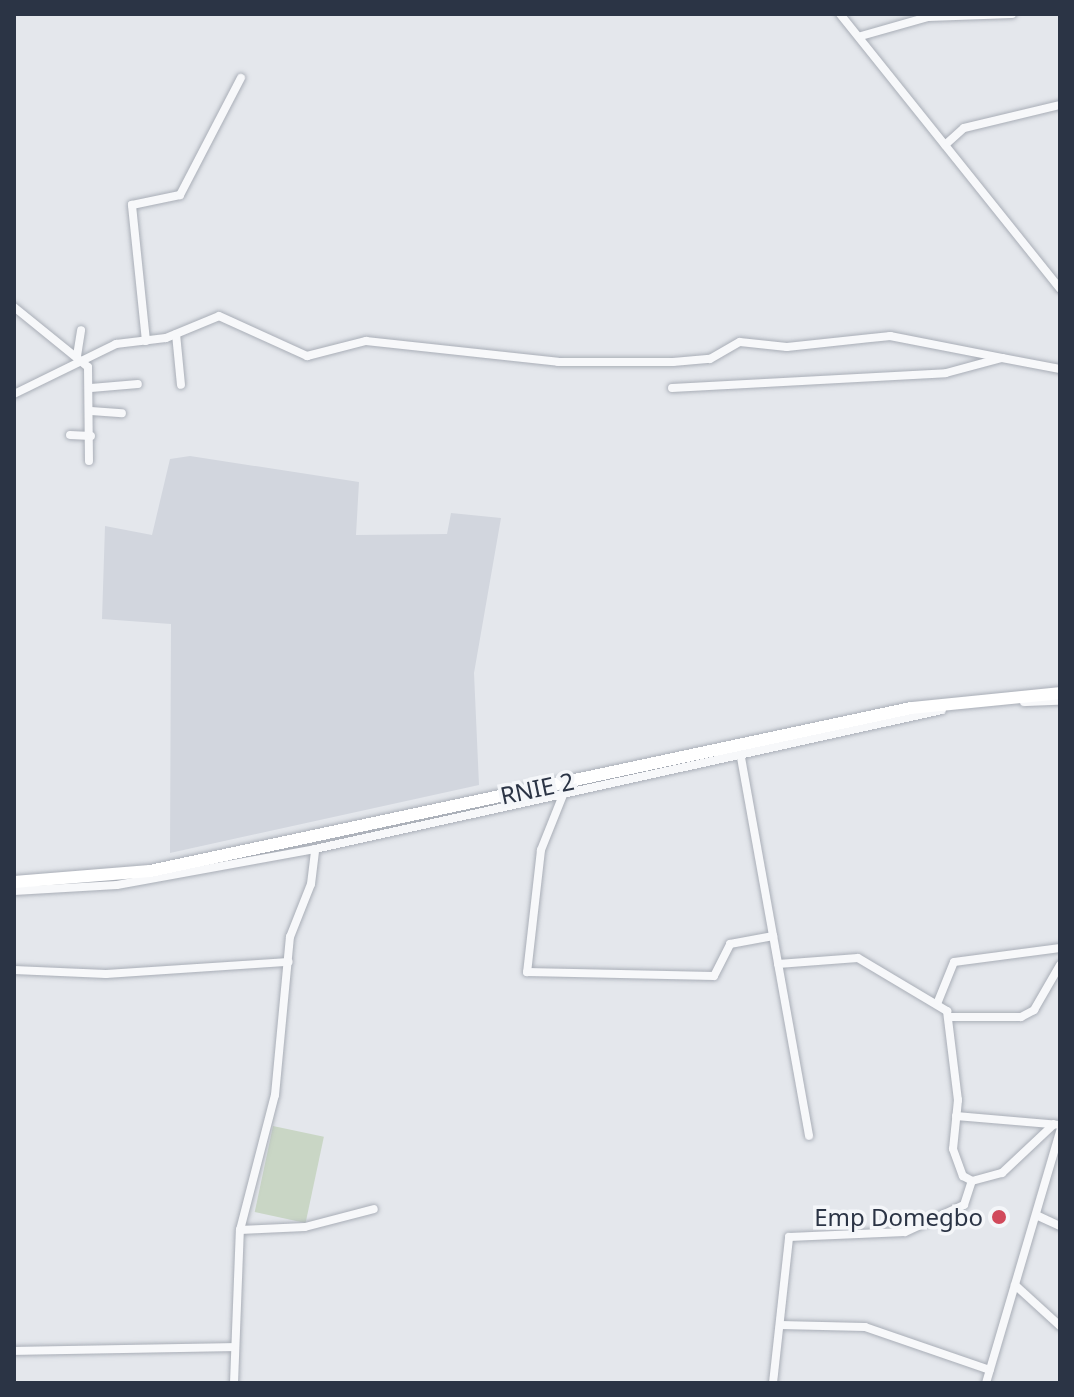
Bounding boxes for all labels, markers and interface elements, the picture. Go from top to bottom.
street label: RNIE 2 [498,766,576,810]
place label: Emp Domegbo [814,1203,983,1231]
marker: Emp Domegbo [990,1208,1008,1226]

